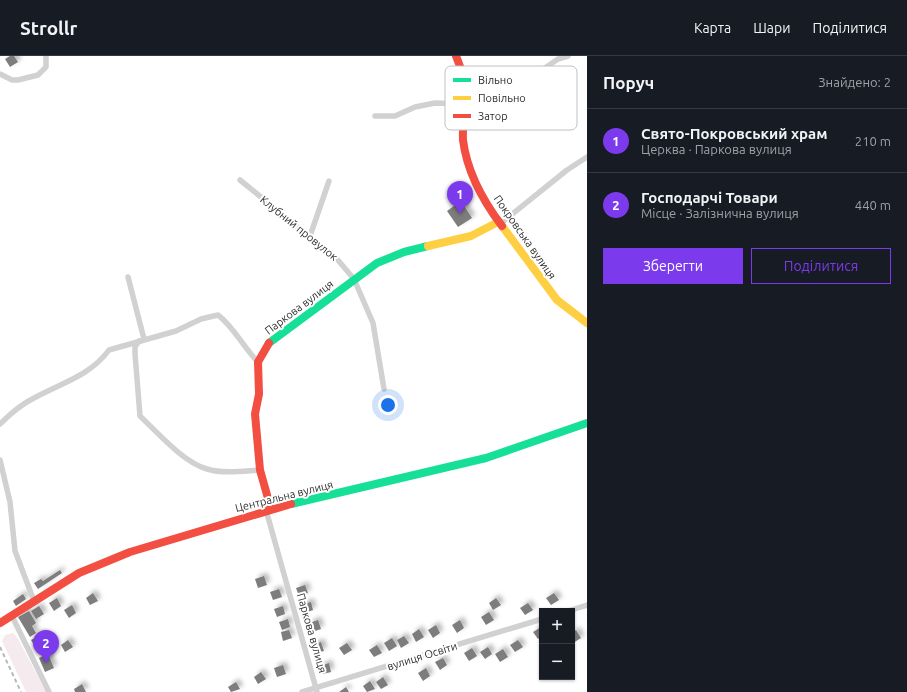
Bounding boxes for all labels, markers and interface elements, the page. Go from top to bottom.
text: Strollr [20,17,77,39]
text: Карта [694,20,731,36]
text: Шари [753,20,791,36]
text: Поділитися [813,20,887,36]
legend [445,66,577,130]
text: Поруч [603,73,654,92]
text: Вільно [478,74,513,86]
text: Знайдено: 2 [818,75,891,89]
text: Повільно [478,92,526,104]
text: Затор [478,110,508,122]
text: Свято-Покровський храм [641,125,828,142]
text: 1 [612,134,620,148]
text: 210 m [855,134,891,148]
text: Церква · Паркова вулиця [641,142,792,156]
pin: 1 [447,181,473,214]
text: Господарчі Товари [641,189,778,206]
street label: Клубний провулок [258,193,340,263]
street label: Покровська вулиця [491,193,559,281]
text: 2 [612,198,620,212]
text: 440 m [855,198,891,212]
text: Місце · Залізнична вулиця [641,206,799,220]
button: Зберегти [603,248,743,284]
button: Поділитися [751,248,891,284]
street label: Паркова вулиця [263,277,335,337]
your location [378,395,398,415]
street label: Центральна вулиця [234,478,334,514]
street label: Паркова вулиця [295,592,329,674]
map controls [539,608,575,680]
button: + [539,608,575,644]
pin: 2 [33,630,59,663]
street label: вулиця Освіти [385,640,459,672]
button: − [539,644,575,680]

